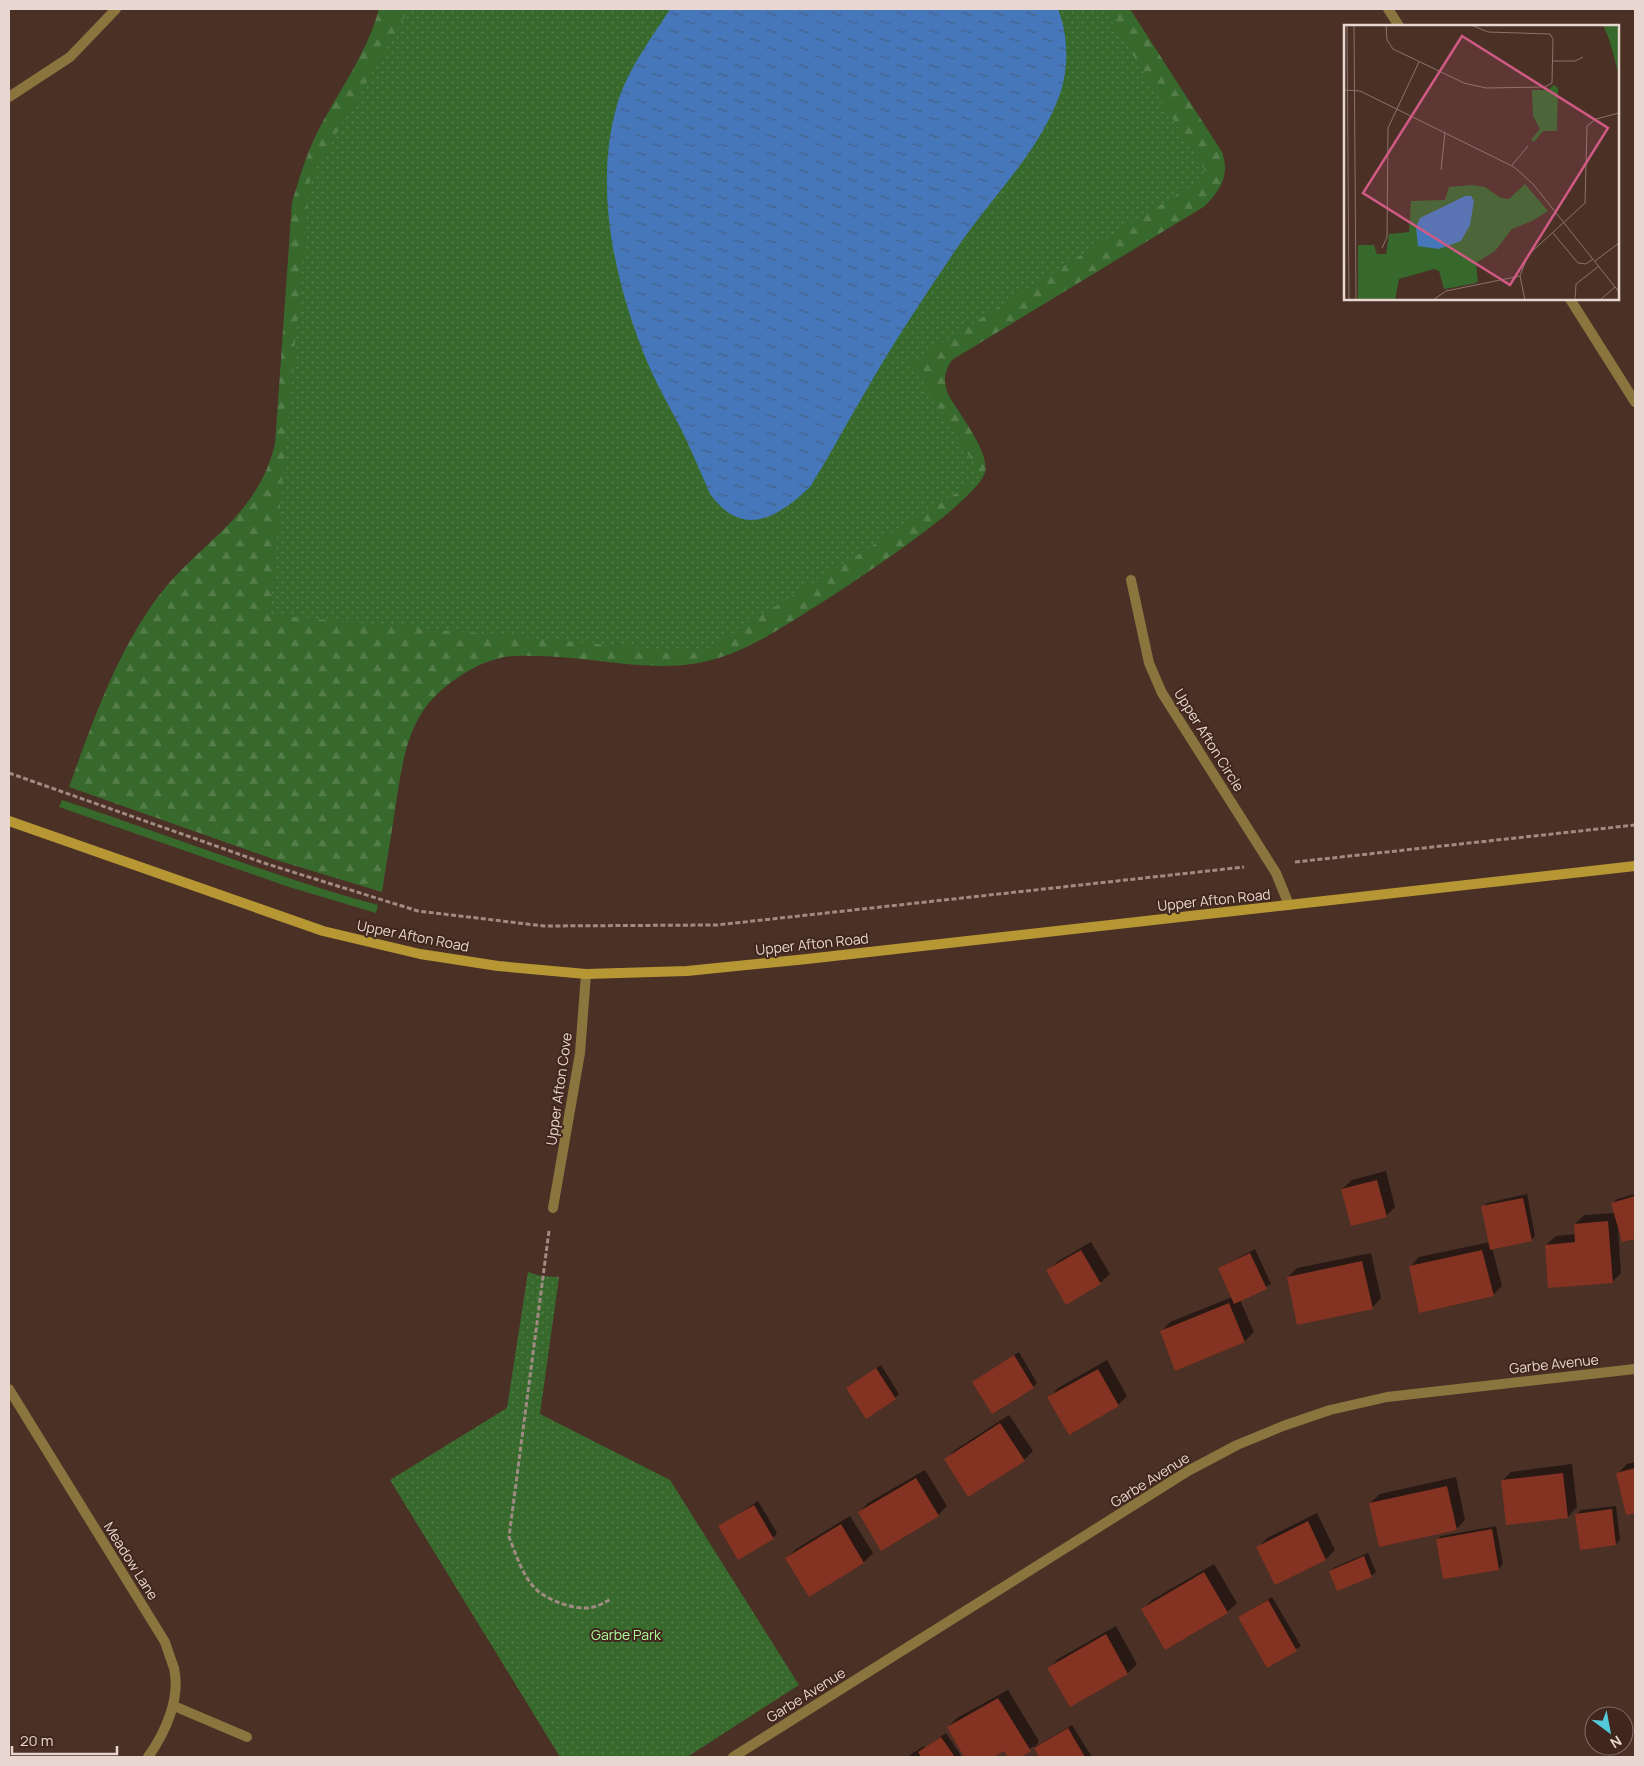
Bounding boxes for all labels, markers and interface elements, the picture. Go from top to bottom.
inset map [1344,25,1619,300]
street label: Upper Afton Circle [1170,685,1249,795]
street label: Upper Afton Road [1156,884,1272,915]
street label: Upper Afton Road [355,915,471,956]
street label: Upper Afton Road [754,928,870,959]
street label: Upper Afton Cove [541,1031,576,1147]
street label: Garbe Avenue [1508,1349,1600,1378]
street label: Garbe Avenue [1107,1448,1193,1511]
street label: Meadow Lane [100,1518,163,1603]
park label: Garbe Park [591,1625,662,1644]
street label: Garbe Avenue [763,1663,849,1726]
north arrow [1584,1706,1634,1756]
scale bar [12,1724,118,1756]
text: 20 m [20,1730,53,1751]
text: N [1607,1732,1625,1753]

